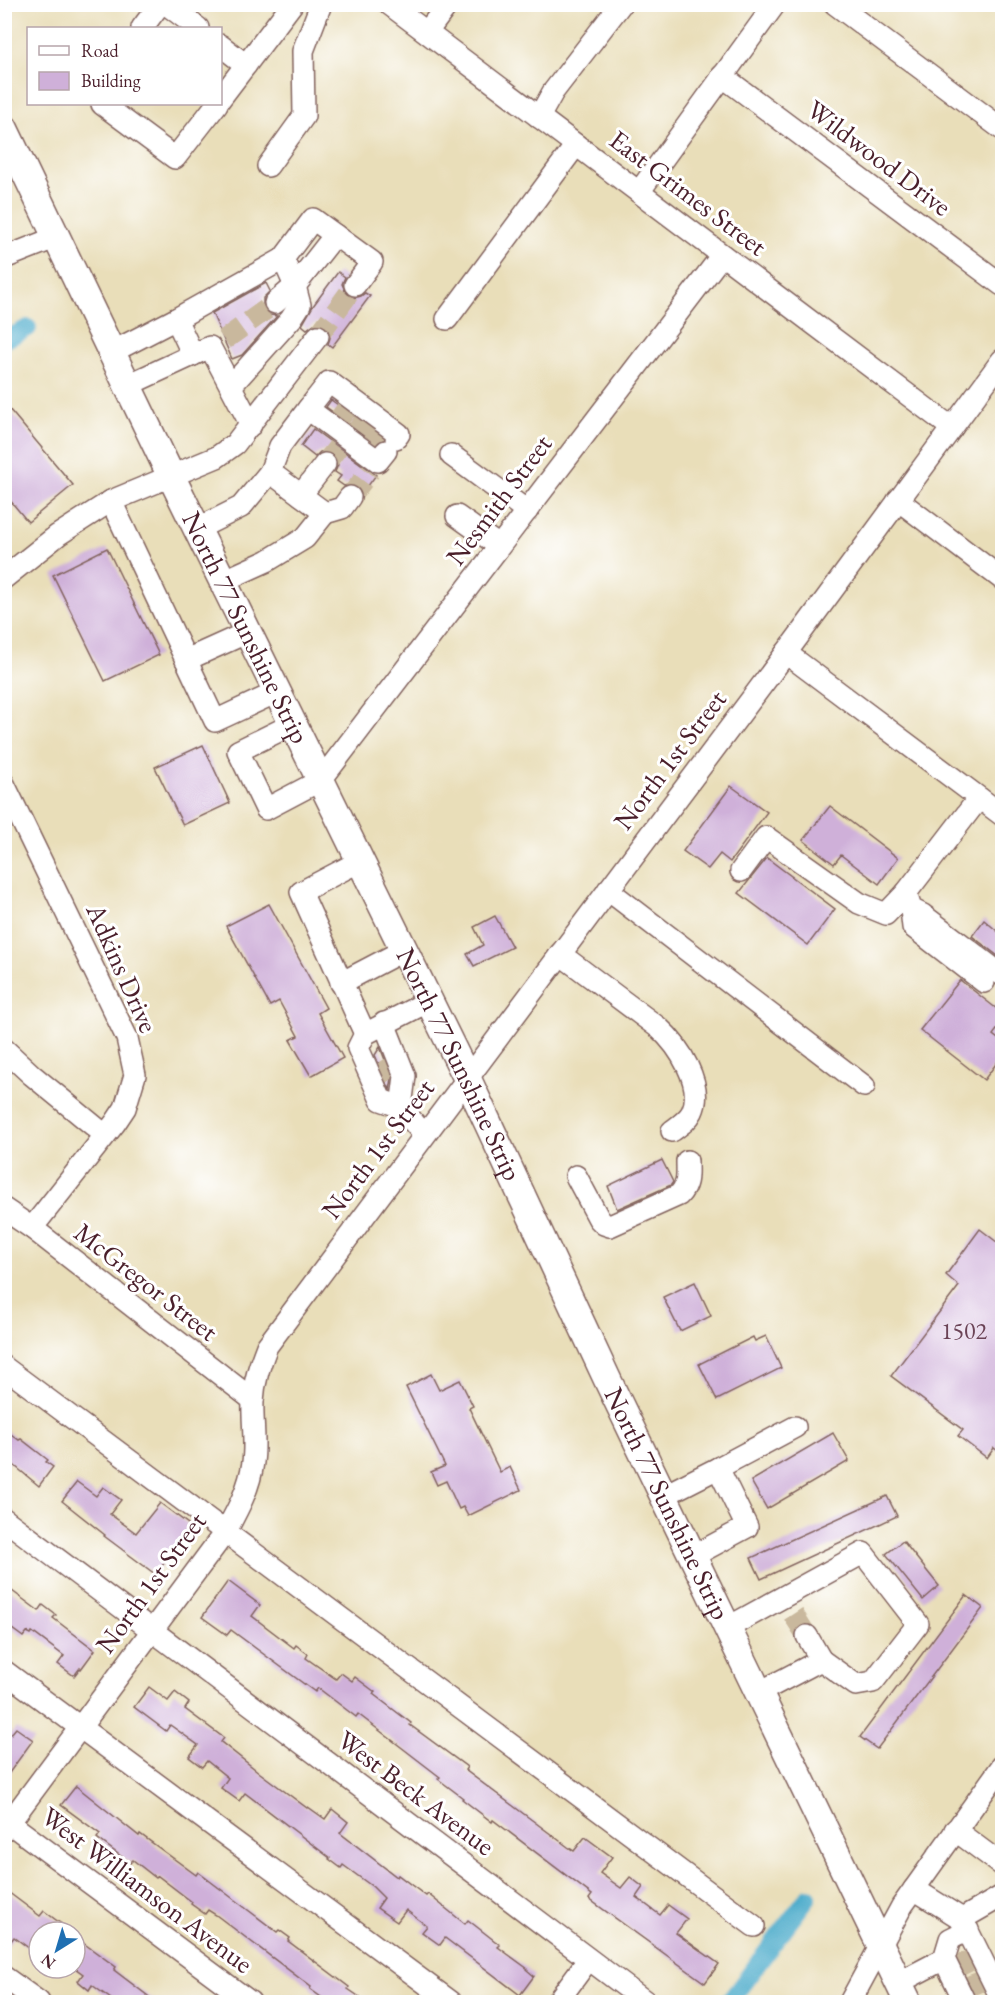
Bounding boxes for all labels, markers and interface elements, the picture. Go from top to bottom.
legend [27,27,222,105]
text: Road [81,39,120,62]
text: Building [81,69,141,92]
street label: Wildwood Drive [800,92,959,223]
street label: East Grimes Street [603,122,774,264]
street label: Nesmith Street [438,427,560,572]
street label: North 77 Sunshine Strip [174,506,318,749]
street label: North 1st Street [606,682,734,837]
street label: Adkins Drive [78,897,166,1038]
street label: North 77 Sunshine Strip [389,942,530,1186]
street label: North 1st Street [314,1071,442,1226]
street label: McGregor Street [67,1215,226,1349]
house number: 1502 [941,1315,988,1346]
street label: North 77 Sunshine Strip [597,1381,739,1625]
street label: North 1st Street [88,1505,214,1660]
street label: West Beck Avenue [331,1722,502,1863]
street label: West Williamson Avenue [34,1798,260,1981]
north arrow [27,1920,87,1980]
text: N [37,1949,60,1974]

